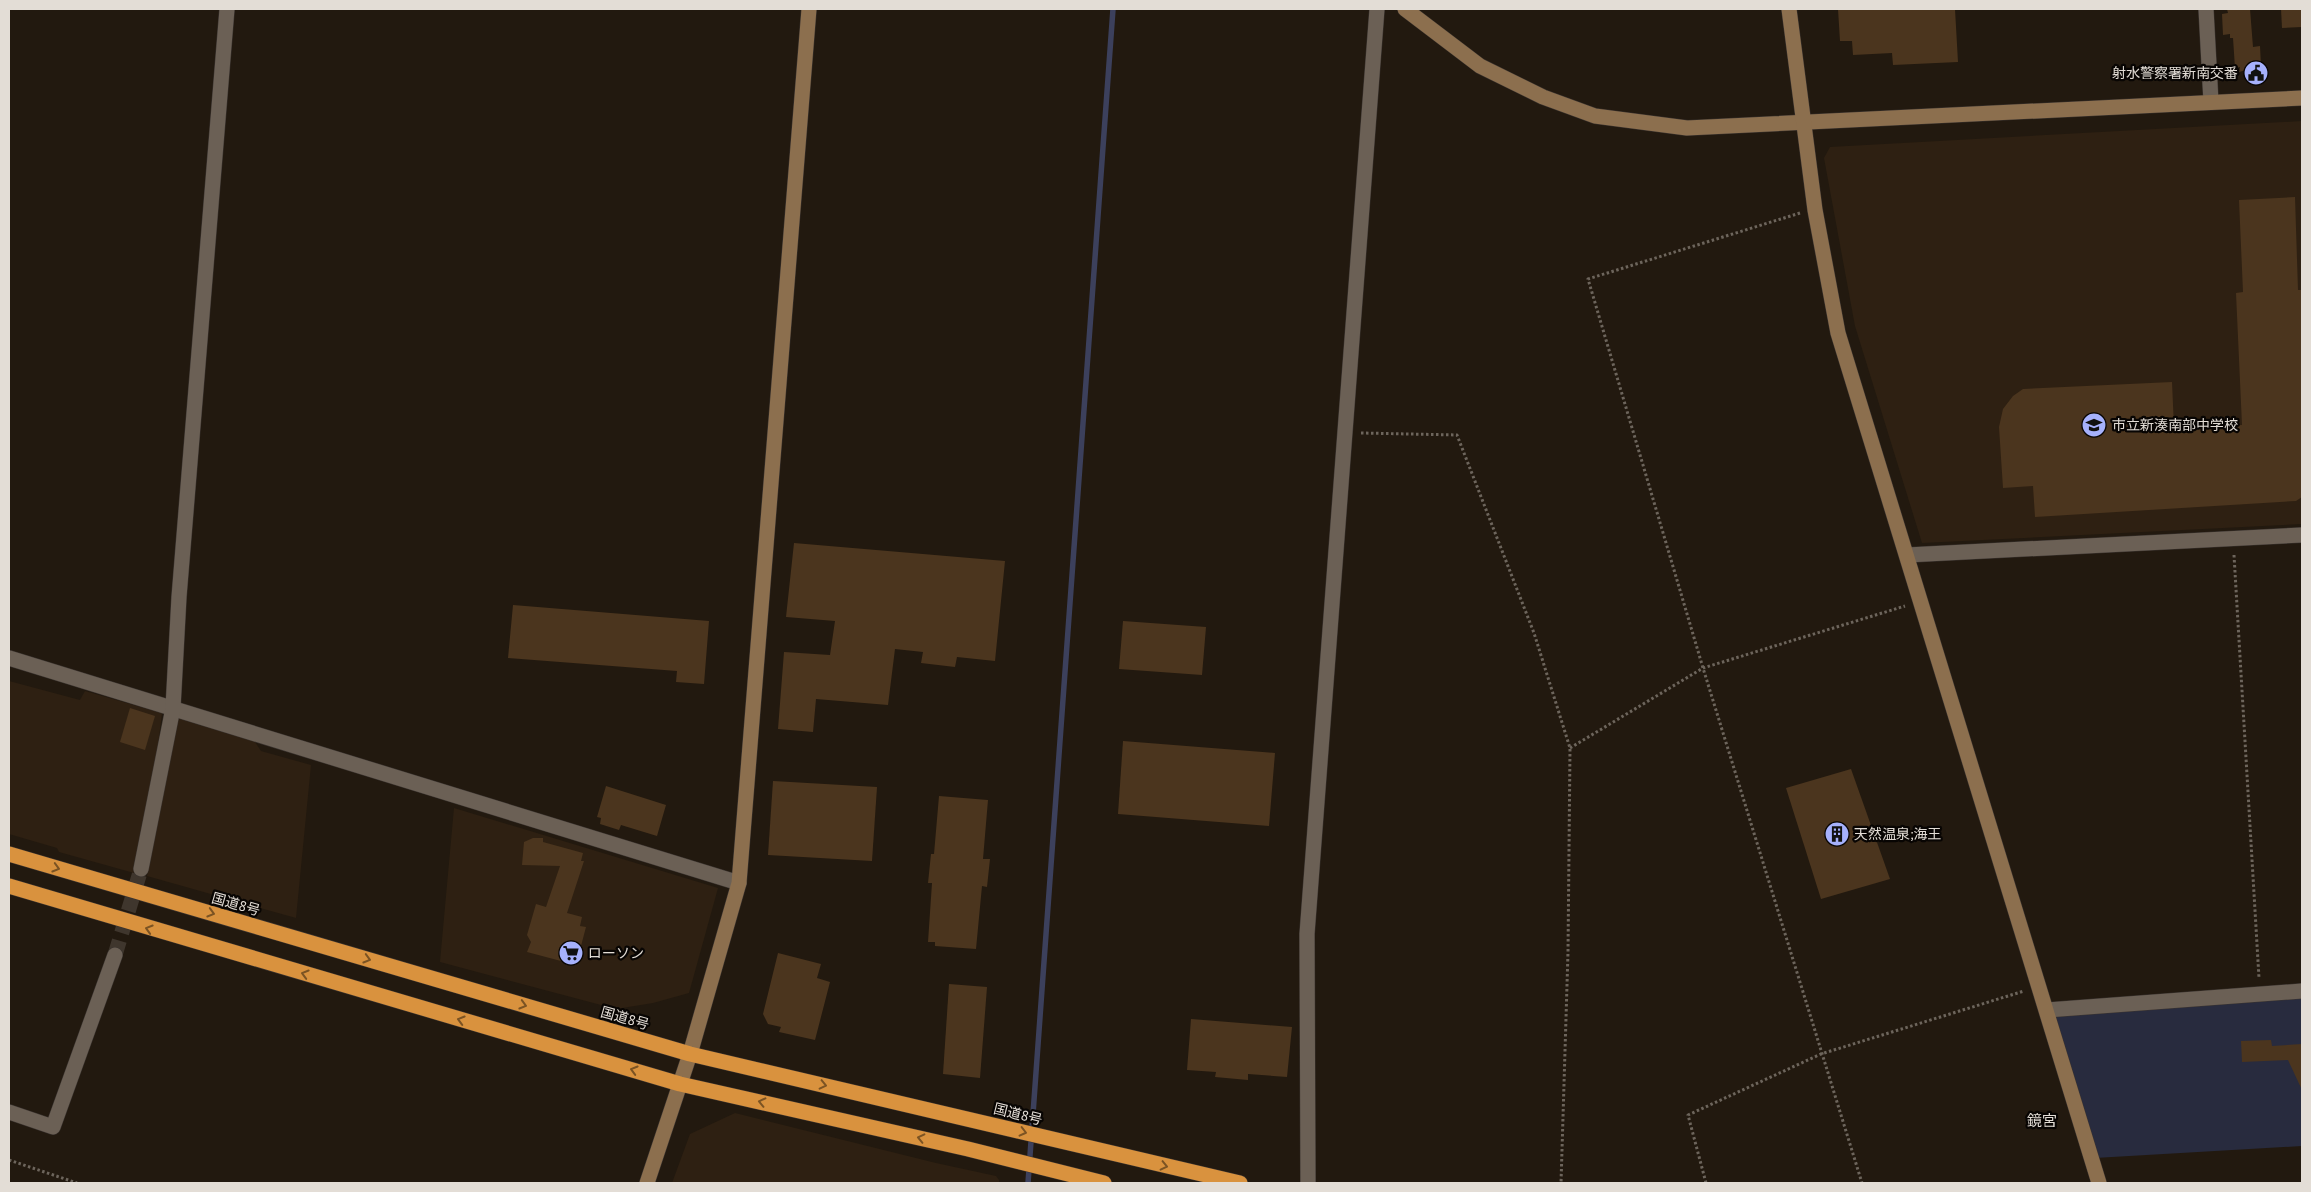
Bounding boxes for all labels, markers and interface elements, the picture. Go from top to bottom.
public building icon: 射水警察署新南交番 [2243,60,2269,86]
place label: 射水警察署新南交番 [2112,64,2238,82]
school or university icon: 市立新湊南部中学校 [2081,412,2107,438]
place label: 市立新湊南部中学校 [2112,416,2238,434]
building icon: 天然温泉;海王 [1824,821,1850,847]
place label: 天然温泉;海王 [1854,825,1942,843]
one-way arrow [51,862,59,872]
street label: 国道8号 [210,889,262,919]
one-way arrow [207,908,215,918]
one-way arrow [145,925,153,935]
supermarket icon: ローソン [558,940,584,966]
place label: ローソン [588,944,644,962]
one-way arrow [363,954,371,964]
one-way arrow [301,970,309,980]
one-way arrow [519,1000,527,1010]
street label: 国道8号 [599,1003,651,1033]
one-way arrow [457,1015,465,1025]
one-way arrow [630,1066,638,1076]
one-way arrow [818,1079,827,1090]
one-way arrow [758,1098,767,1108]
street label: 国道8号 [992,1099,1044,1129]
district label: 鏡宮 [2027,1111,2057,1130]
one-way arrow [1018,1127,1026,1137]
one-way arrow [916,1134,925,1144]
one-way arrow [1160,1160,1169,1171]

